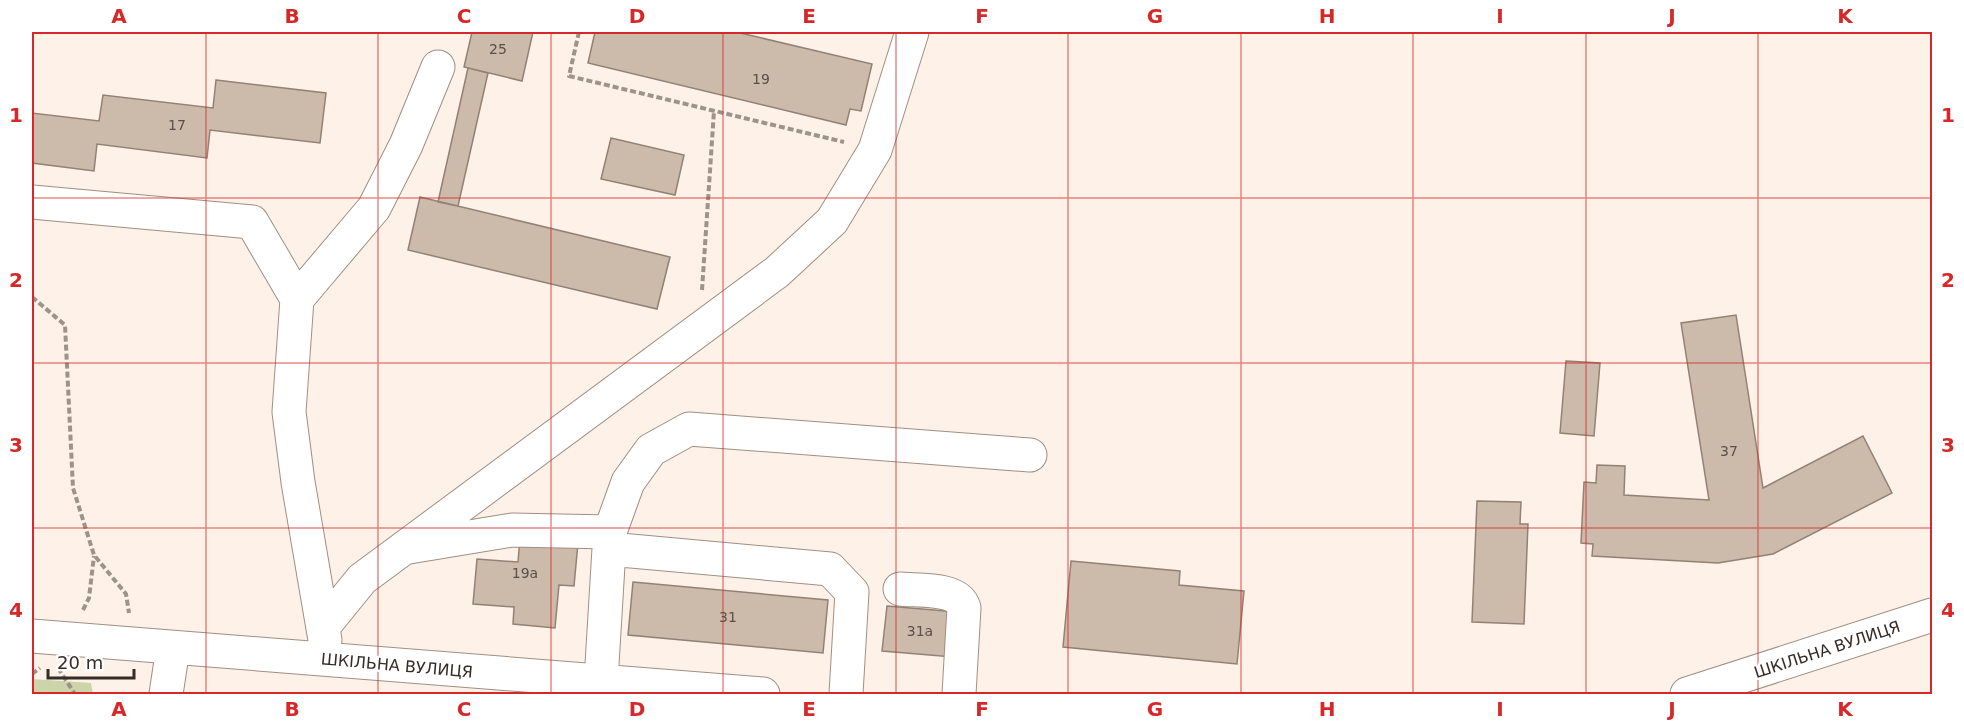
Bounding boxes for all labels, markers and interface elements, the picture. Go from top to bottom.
text: A [111,4,127,28]
text: B [284,4,300,28]
text: C [457,4,471,28]
text: D [629,4,645,28]
text: E [802,4,816,28]
text: F [975,4,989,28]
text: G [1147,4,1163,28]
text: H [1319,4,1335,28]
text: I [1496,4,1504,28]
text: J [1666,4,1676,28]
text: K [1837,4,1854,28]
house number: 25 [489,41,507,57]
house number: 19 [752,71,770,87]
text: 1 [9,103,23,127]
text: 1 [1941,103,1955,127]
house number: 17 [168,117,186,133]
text: 2 [9,268,23,292]
text: 2 [1941,268,1955,292]
text: 3 [9,433,23,457]
text: 3 [1941,433,1955,457]
house number: 37 [1720,443,1738,459]
house number: 19а [512,565,538,581]
text: 4 [9,598,23,622]
text: 4 [1941,598,1955,622]
house number: 31 [719,609,737,625]
street label: ШКІЛЬНА ВУЛИЦЯ [1752,617,1903,682]
house number: 31а [907,623,933,639]
scale bar [48,642,134,680]
street label: ШКІЛЬНА ВУЛИЦЯ [320,649,474,682]
text: 20 m [57,652,103,673]
text: A [111,697,127,721]
text: B [284,697,300,721]
text: C [457,697,471,721]
text: D [629,697,645,721]
text: E [802,697,816,721]
text: F [975,697,989,721]
text: G [1147,697,1163,721]
text: H [1319,697,1335,721]
text: I [1496,697,1504,721]
text: J [1666,697,1676,721]
text: K [1837,697,1854,721]

